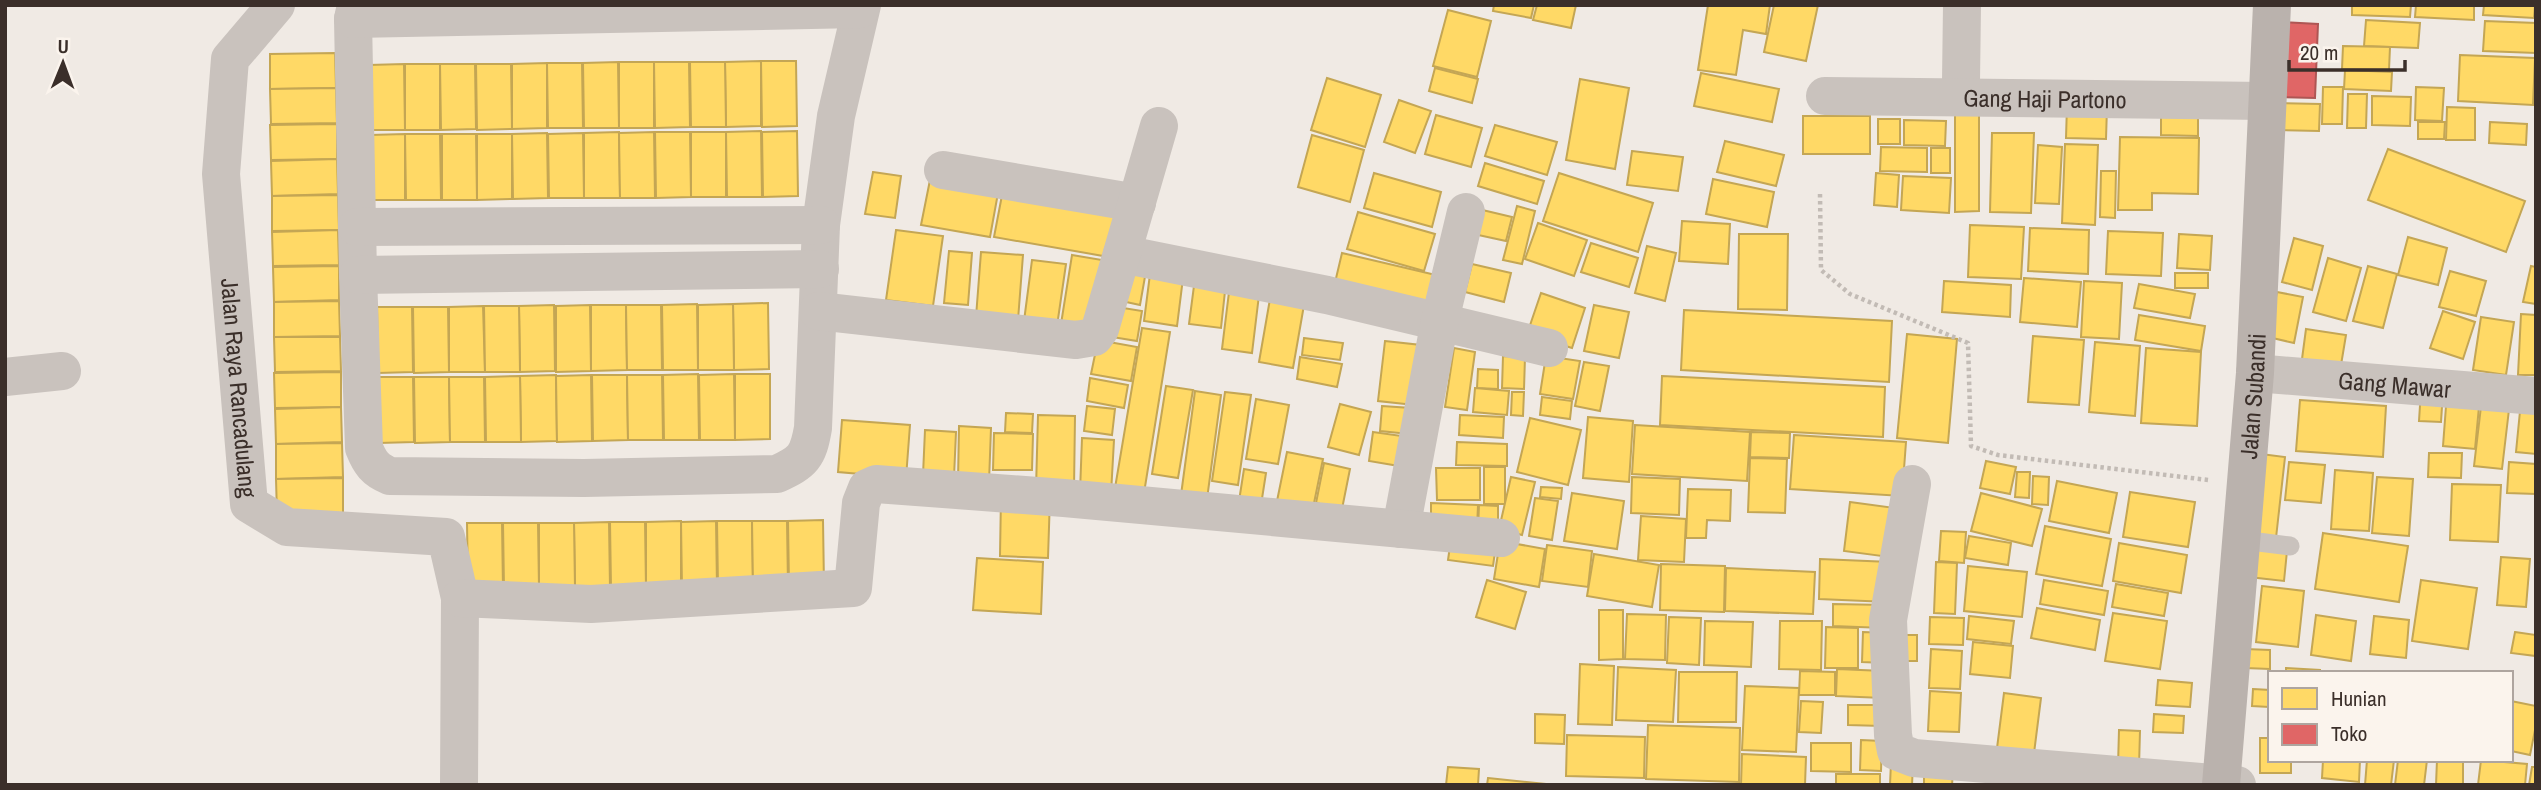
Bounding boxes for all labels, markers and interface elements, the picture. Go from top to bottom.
north arrow [28,28,98,98]
scale bar [2289,28,2404,72]
text: U [57,33,69,59]
text: 20 m [2300,38,2338,67]
street label: Gang Haji Partono [1963,82,2127,115]
street label: Jalan Raya Rancadulang [214,277,264,499]
street label: Jalan Subandi [2232,333,2273,460]
street label: Gang Mawar [2337,364,2452,405]
legend [2268,671,2513,762]
text: Hunian [2331,684,2387,713]
text: Toko [2331,719,2367,748]

